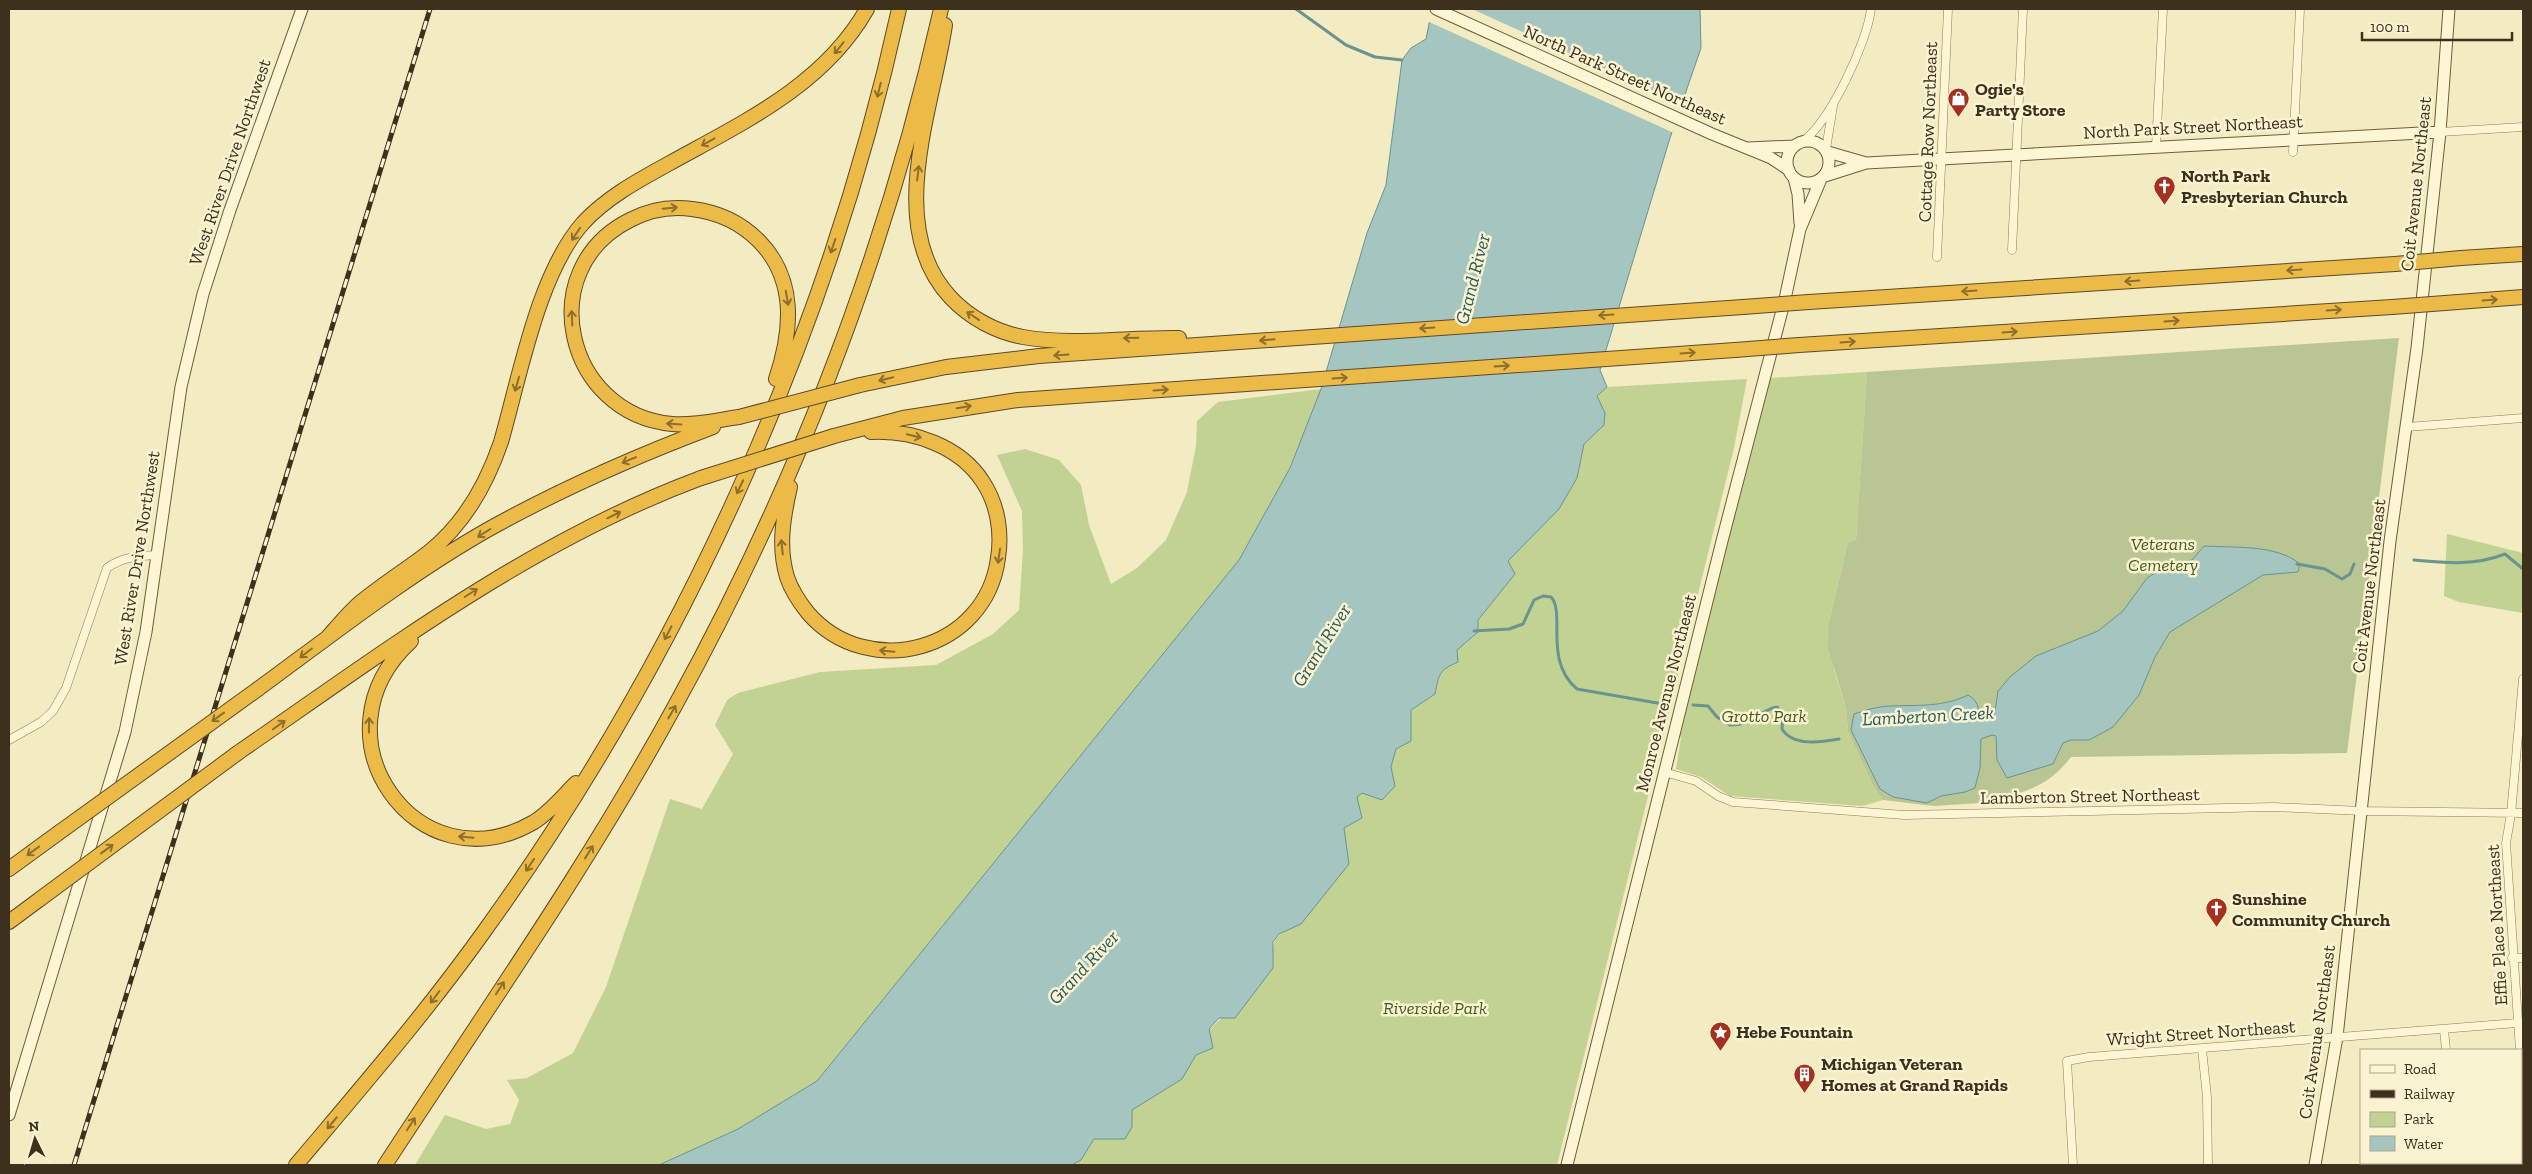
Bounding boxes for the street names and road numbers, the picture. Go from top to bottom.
street label: North Park Street Northeast [1520,20,1730,130]
street label: Cottage Row Northeast [1914,41,1942,223]
street label: West River Drive Northwest [184,56,276,268]
street label: Coit Avenue Northeast [2396,95,2436,272]
street label: North Park Street Northeast [2083,110,2304,144]
street label: West River Drive Northwest [109,449,165,667]
street label: Coit Avenue Northeast [2347,497,2391,674]
street label: Monroe Avenue Northeast [1631,592,1701,794]
street label: Lamberton Street Northeast [1980,783,2200,809]
street label: Effie Place Northeast [2482,843,2512,1006]
street label: Coit Avenue Northeast [2294,943,2340,1120]
street label: Wright Street Northeast [2106,1015,2296,1051]

